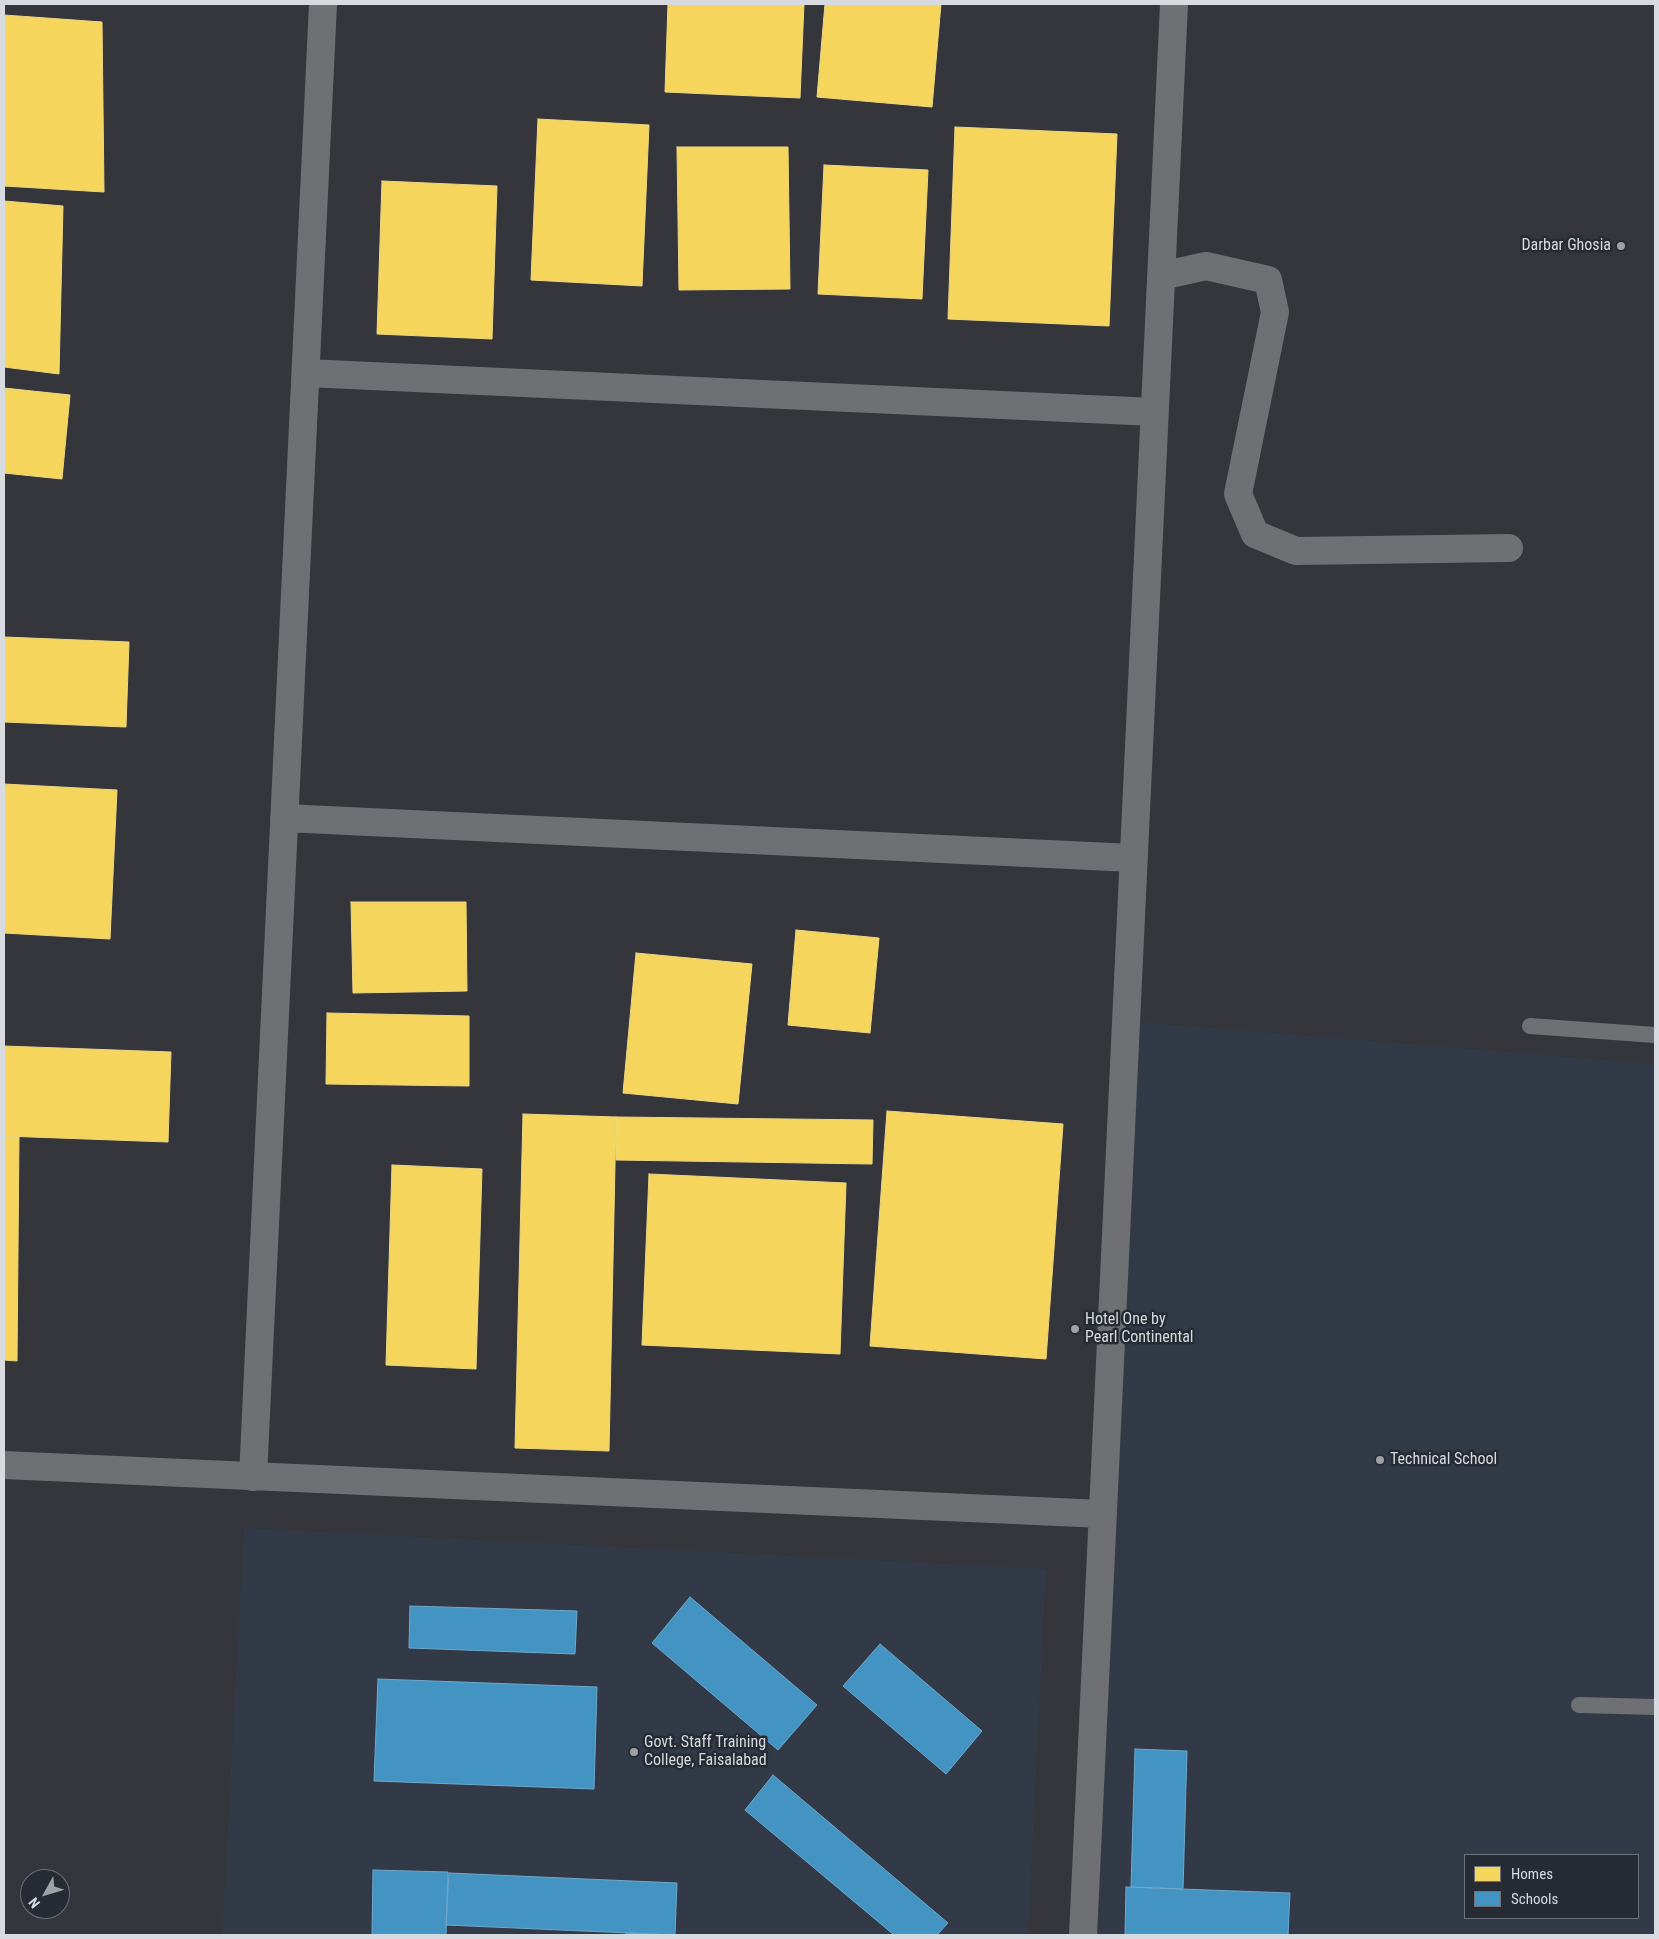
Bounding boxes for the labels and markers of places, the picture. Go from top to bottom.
place label: Darbar Ghosia [1521,236,1611,256]
marker: Darbar Ghosia [1615,240,1627,252]
place label: Hotel One by Pearl Continental [1085,1310,1193,1348]
marker: Hotel One by Pearl Continental [1069,1323,1081,1335]
place label: Technical School [1390,1450,1497,1470]
marker: Technical School [1374,1454,1386,1466]
place label: Govt. Staff Training College, Faisalabad [644,1733,767,1771]
marker: Govt. Staff Training College, Faisalabad [628,1746,640,1758]

